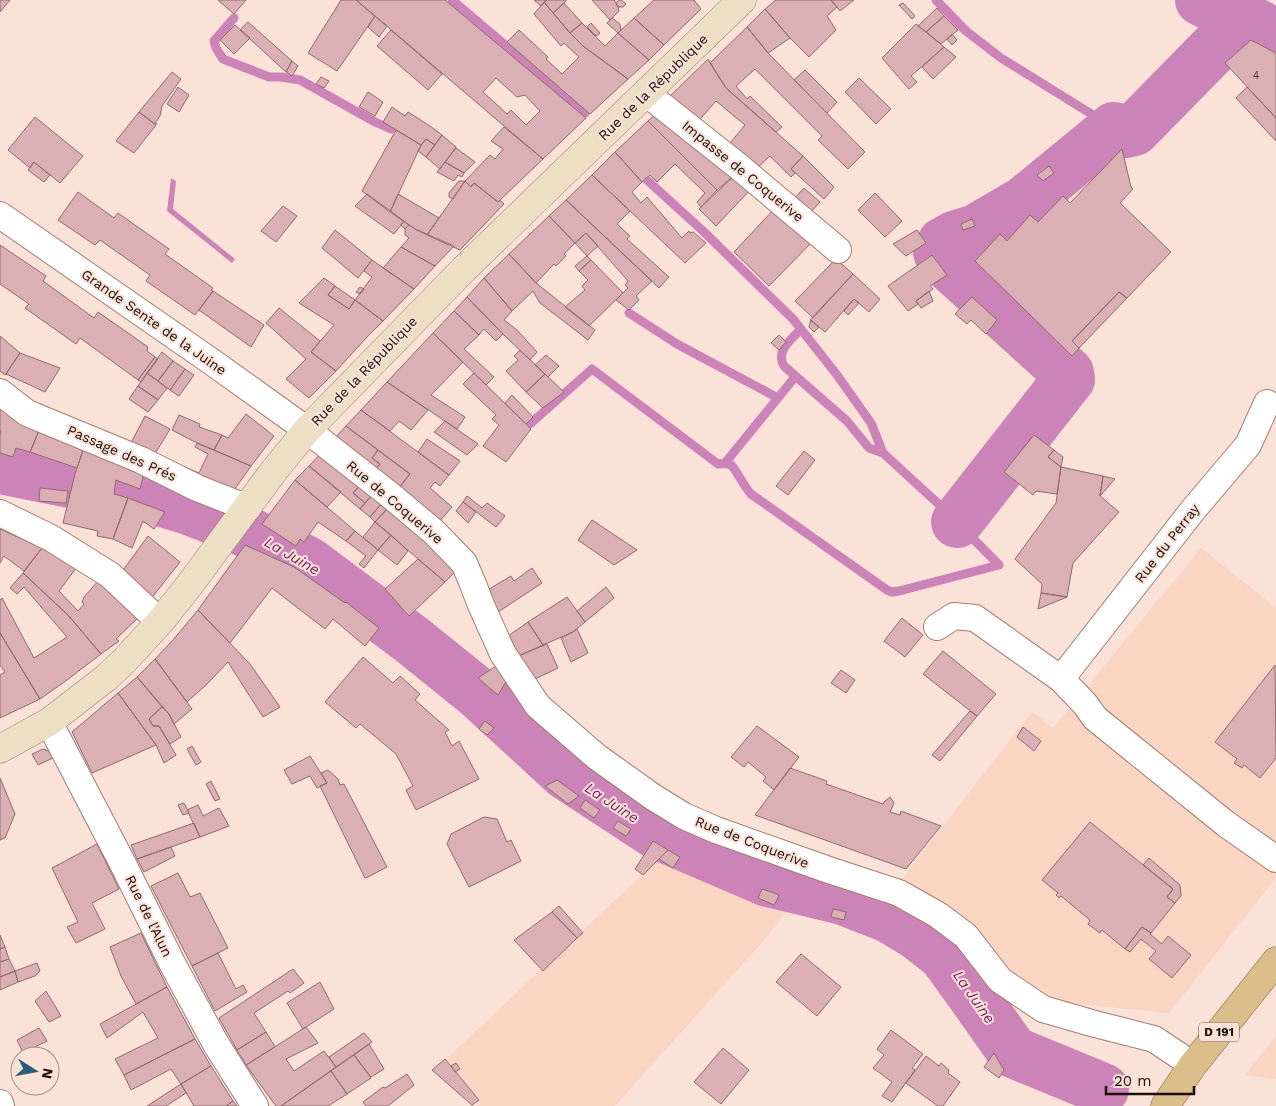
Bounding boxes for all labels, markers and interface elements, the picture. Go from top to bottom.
street label: Rue de la République [595,31,711,143]
house number: 4 [1253,69,1260,82]
street label: Impasse de Coquerive [679,117,807,225]
street label: Grande Sente de la Juine [79,266,229,378]
street label: Rue de la République [308,313,420,429]
street label: Passage des Prés [65,422,179,484]
street label: Rue de Coquerive [344,457,446,547]
street label: Rue du Perray [1131,500,1203,585]
water label: La Juine [261,533,323,579]
water label: La Juine [582,779,642,827]
street label: Rue de Coquerive [693,813,811,871]
street label: Rue de l'Alun [122,873,176,959]
water label: La Juine [949,967,999,1027]
road number: D 191 [1199,1022,1239,1042]
north arrow [10,1046,60,1096]
scale bar [1106,1064,1194,1096]
text: N [39,1067,57,1080]
text: 20 m [1114,1072,1152,1090]

